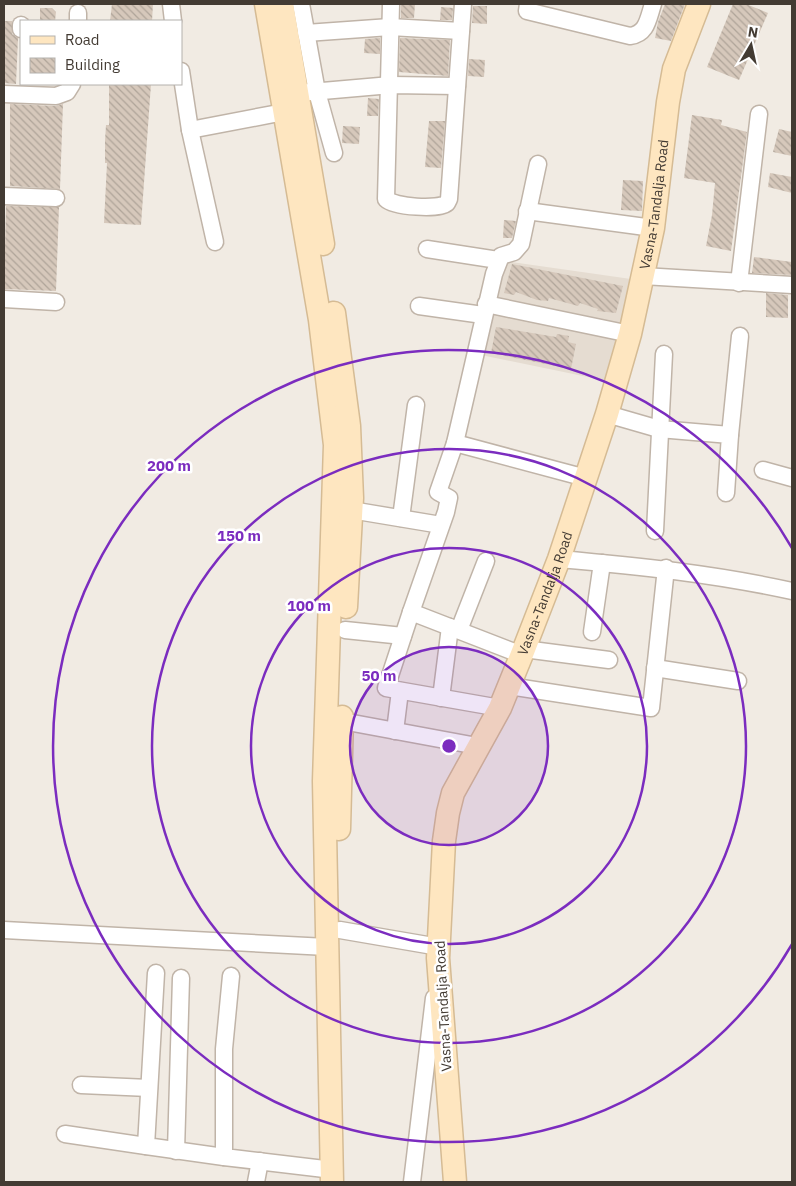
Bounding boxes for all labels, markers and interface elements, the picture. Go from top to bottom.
legend [20,20,182,85]
north arrow [726,20,776,70]
text: N [747,22,759,42]
text: Road [65,30,100,49]
text: Building [65,55,120,74]
street label: Vasna-Tandalja Road [635,139,672,271]
text: 200 m [147,456,191,475]
text: 150 m [217,526,261,545]
street label: Vasna-Tandalja Road [513,529,576,658]
text: 100 m [287,596,331,615]
text: 50 m [362,666,396,685]
centre of rings [440,737,458,755]
street label: Vasna-Tandalja Road [431,940,455,1072]

